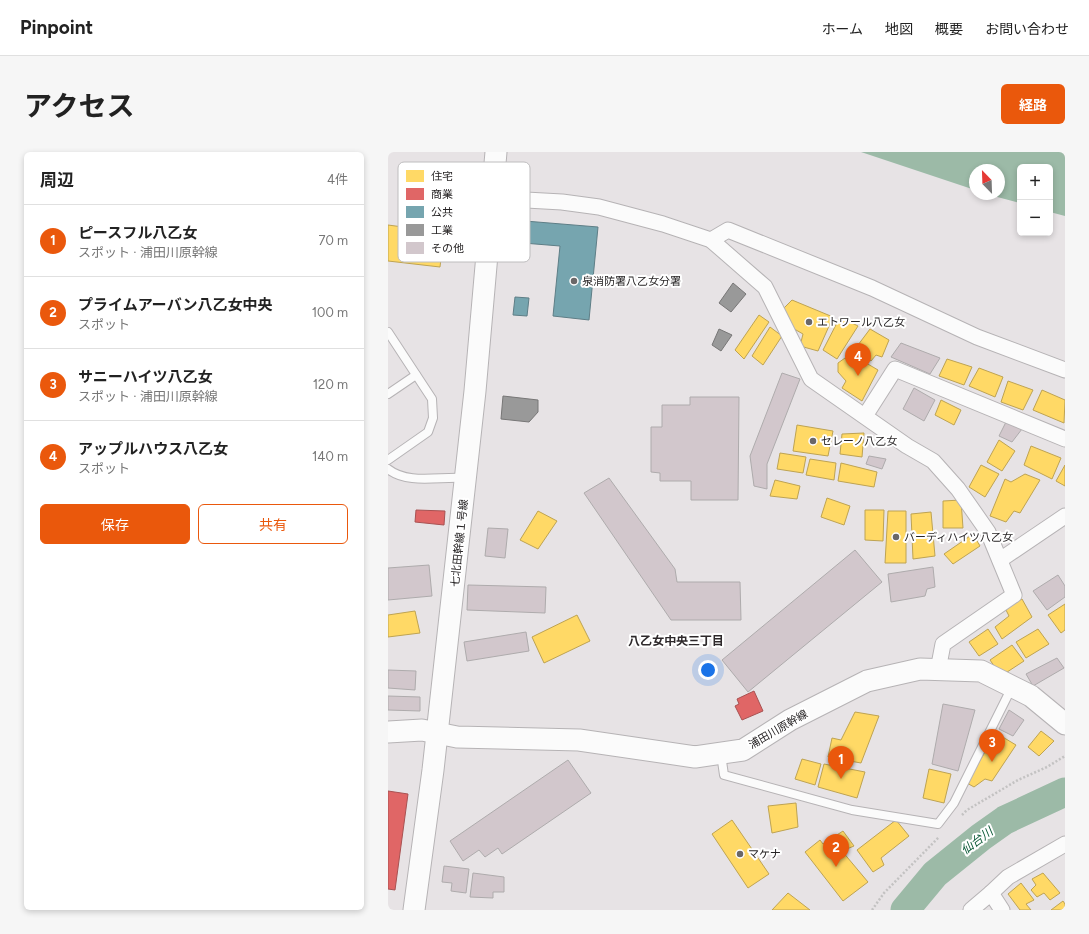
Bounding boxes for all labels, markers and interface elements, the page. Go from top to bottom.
text: Pinpoint [20,16,93,39]
text: ホーム [821,21,863,38]
text: 地図 [885,21,913,38]
text: 概要 [935,21,963,38]
text: お問い合わせ [985,21,1069,38]
button: 経路 [1001,84,1065,124]
text: アクセス [24,89,135,123]
legend [398,162,530,262]
north arrow [969,164,1005,200]
map controls [1017,164,1053,236]
button: + [1017,164,1053,200]
text: 周辺 [40,170,74,190]
text: 住宅 [431,170,453,183]
text: 4件 [327,172,348,187]
text: 商業 [431,188,453,201]
button: − [1017,200,1053,236]
text: 公共 [431,206,453,219]
text: ピースフル八乙女 [78,224,197,242]
text: 工業 [431,224,453,237]
text: 1 [50,233,56,248]
text: 70 m [318,233,348,248]
text: その他 [431,242,464,255]
text: スポット · 浦田川原幹線 [78,245,218,260]
place label: 泉消防署八乙女分署 [582,275,681,288]
marker: 泉消防署八乙女分署 [569,276,579,286]
text: プライムアーバン八乙女中央 [78,296,272,314]
text: 2 [49,305,57,320]
text: 100 m [312,305,348,320]
place label: エトワール八乙女 [817,316,905,329]
text: スポット [78,317,130,332]
marker: エトワール八乙女 [804,317,814,327]
pin: 4 [845,343,871,376]
text: サニーハイツ八乙女 [78,368,212,386]
text: 3 [49,377,57,392]
text: 120 m [313,377,348,392]
text: スポット · 浦田川原幹線 [78,389,218,404]
place label: セレーノ八乙女 [821,435,897,448]
marker: セレーノ八乙女 [808,436,818,446]
text: アップルハウス八乙女 [78,440,228,458]
text: 4 [49,449,57,464]
text: 140 m [312,449,348,464]
text: スポット [78,461,130,476]
street label: 七北田幹線１号線 [448,499,471,587]
button: 保存 [40,504,190,544]
button: 共有 [198,504,348,544]
place label: バーディハイツ八乙女 [904,531,1013,544]
marker: バーディハイツ八乙女 [891,532,901,542]
district label: 八乙女中央三丁目 [628,634,724,648]
your location [698,660,718,680]
street label: 浦田川原幹線 [746,707,810,752]
pin: 3 [979,729,1005,762]
pin: 1 [828,746,854,779]
water label: 仙台川 [958,823,997,857]
pin: 2 [823,834,849,867]
place label: マケナ [748,848,781,861]
marker: マケナ [735,849,745,859]

